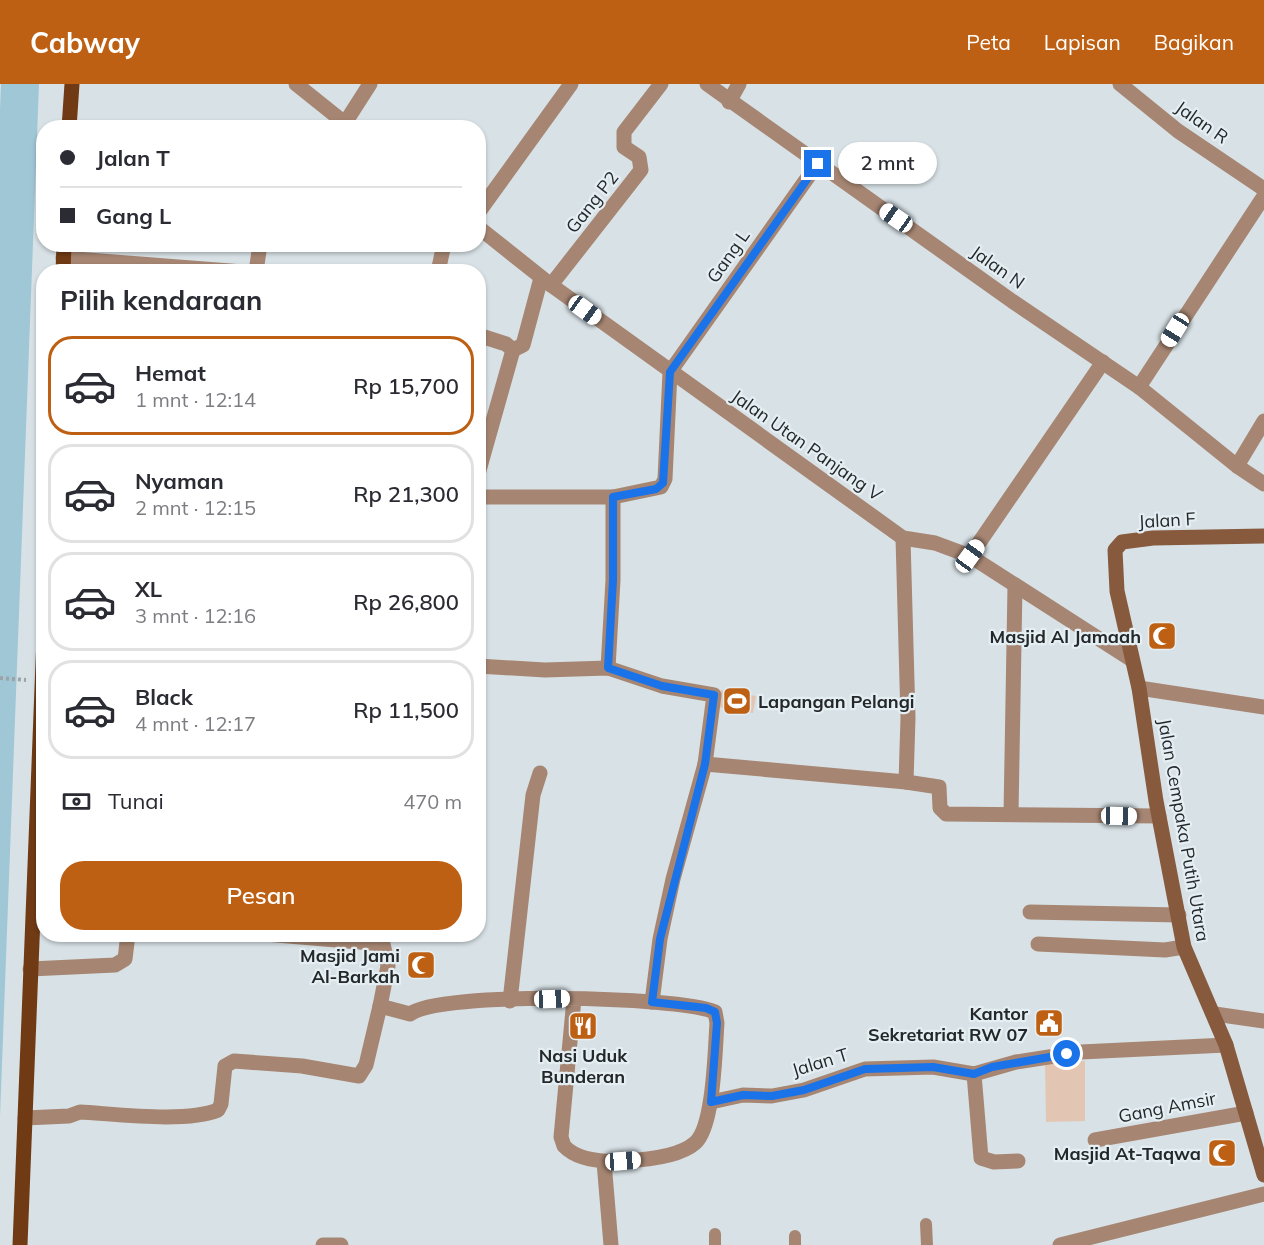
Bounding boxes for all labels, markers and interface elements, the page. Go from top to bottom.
text: Cabway [30,25,140,60]
text: Peta [966,29,1011,55]
text: Lapisan [1044,29,1121,55]
text: Bagikan [1154,29,1234,55]
street label: Jalan R [1171,96,1233,148]
callout: 2 mnt [839,143,938,185]
text: Jalan T [96,144,170,172]
route end [804,150,831,177]
text: 2 mnt [860,150,915,175]
street label: Gang P2 [561,166,623,238]
car [876,200,916,236]
text: Gang L [96,202,171,230]
street label: Gang L [701,225,755,287]
street label: Jalan N [967,240,1029,294]
text: Pilih kendaraan [60,283,262,317]
car [565,292,605,328]
car [1158,310,1192,350]
icon: car [63,359,117,413]
text: Hemat [135,359,206,387]
text: Rp 15,700 [353,372,459,400]
street label: Jalan Utan Panjang V [727,384,887,506]
text: 1 mnt · 12:14 [135,387,256,412]
icon: car [63,467,117,521]
text: Nyaman [135,467,224,495]
text: Rp 21,300 [353,480,459,508]
text: 2 mnt · 12:15 [135,495,256,520]
street label: Jalan F [1138,507,1196,533]
car [952,536,988,576]
icon: car [63,575,117,629]
text: XL [135,575,162,603]
text: Rp 26,800 [353,588,459,616]
text: 3 mnt · 12:16 [135,603,256,628]
mosque icon: Masjid Al Jamaah [1146,620,1178,652]
place label: Masjid Al Jamaah [990,625,1141,648]
icon: car [63,683,117,737]
text: Black [135,683,193,711]
sports icon: Lapangan Pelangi [721,685,753,717]
place label: Lapangan Pelangi [758,690,915,713]
text: Rp 11,500 [353,696,459,724]
text: 4 mnt · 12:17 [135,711,256,736]
street label: Jalan Cempaka Putih Utara [1153,717,1215,943]
icon: cash [60,785,93,818]
text: Tunai [108,787,164,815]
text: 470 m [403,789,462,814]
car [1101,807,1137,825]
button: Pesan [60,861,462,930]
place label: Masjid Jami Al-Barkah [300,944,400,988]
mosque icon: Masjid Jami Al-Barkah [405,949,437,981]
car [534,989,570,1009]
place label: Kantor Sekretariat RW 07 [868,1002,1029,1046]
public building icon: Kantor Sekretariat RW 07 [1033,1007,1065,1039]
restaurant icon: Nasi Uduk Bunderan [567,1010,599,1042]
route start [1053,1040,1080,1067]
street label: Jalan T [789,1042,851,1081]
place label: Nasi Uduk Bunderan [539,1044,628,1088]
street label: Gang Amsir [1116,1086,1218,1128]
mosque icon: Masjid At-Taqwa [1206,1137,1238,1169]
place label: Masjid At-Taqwa [1054,1142,1201,1165]
car [604,1151,642,1171]

